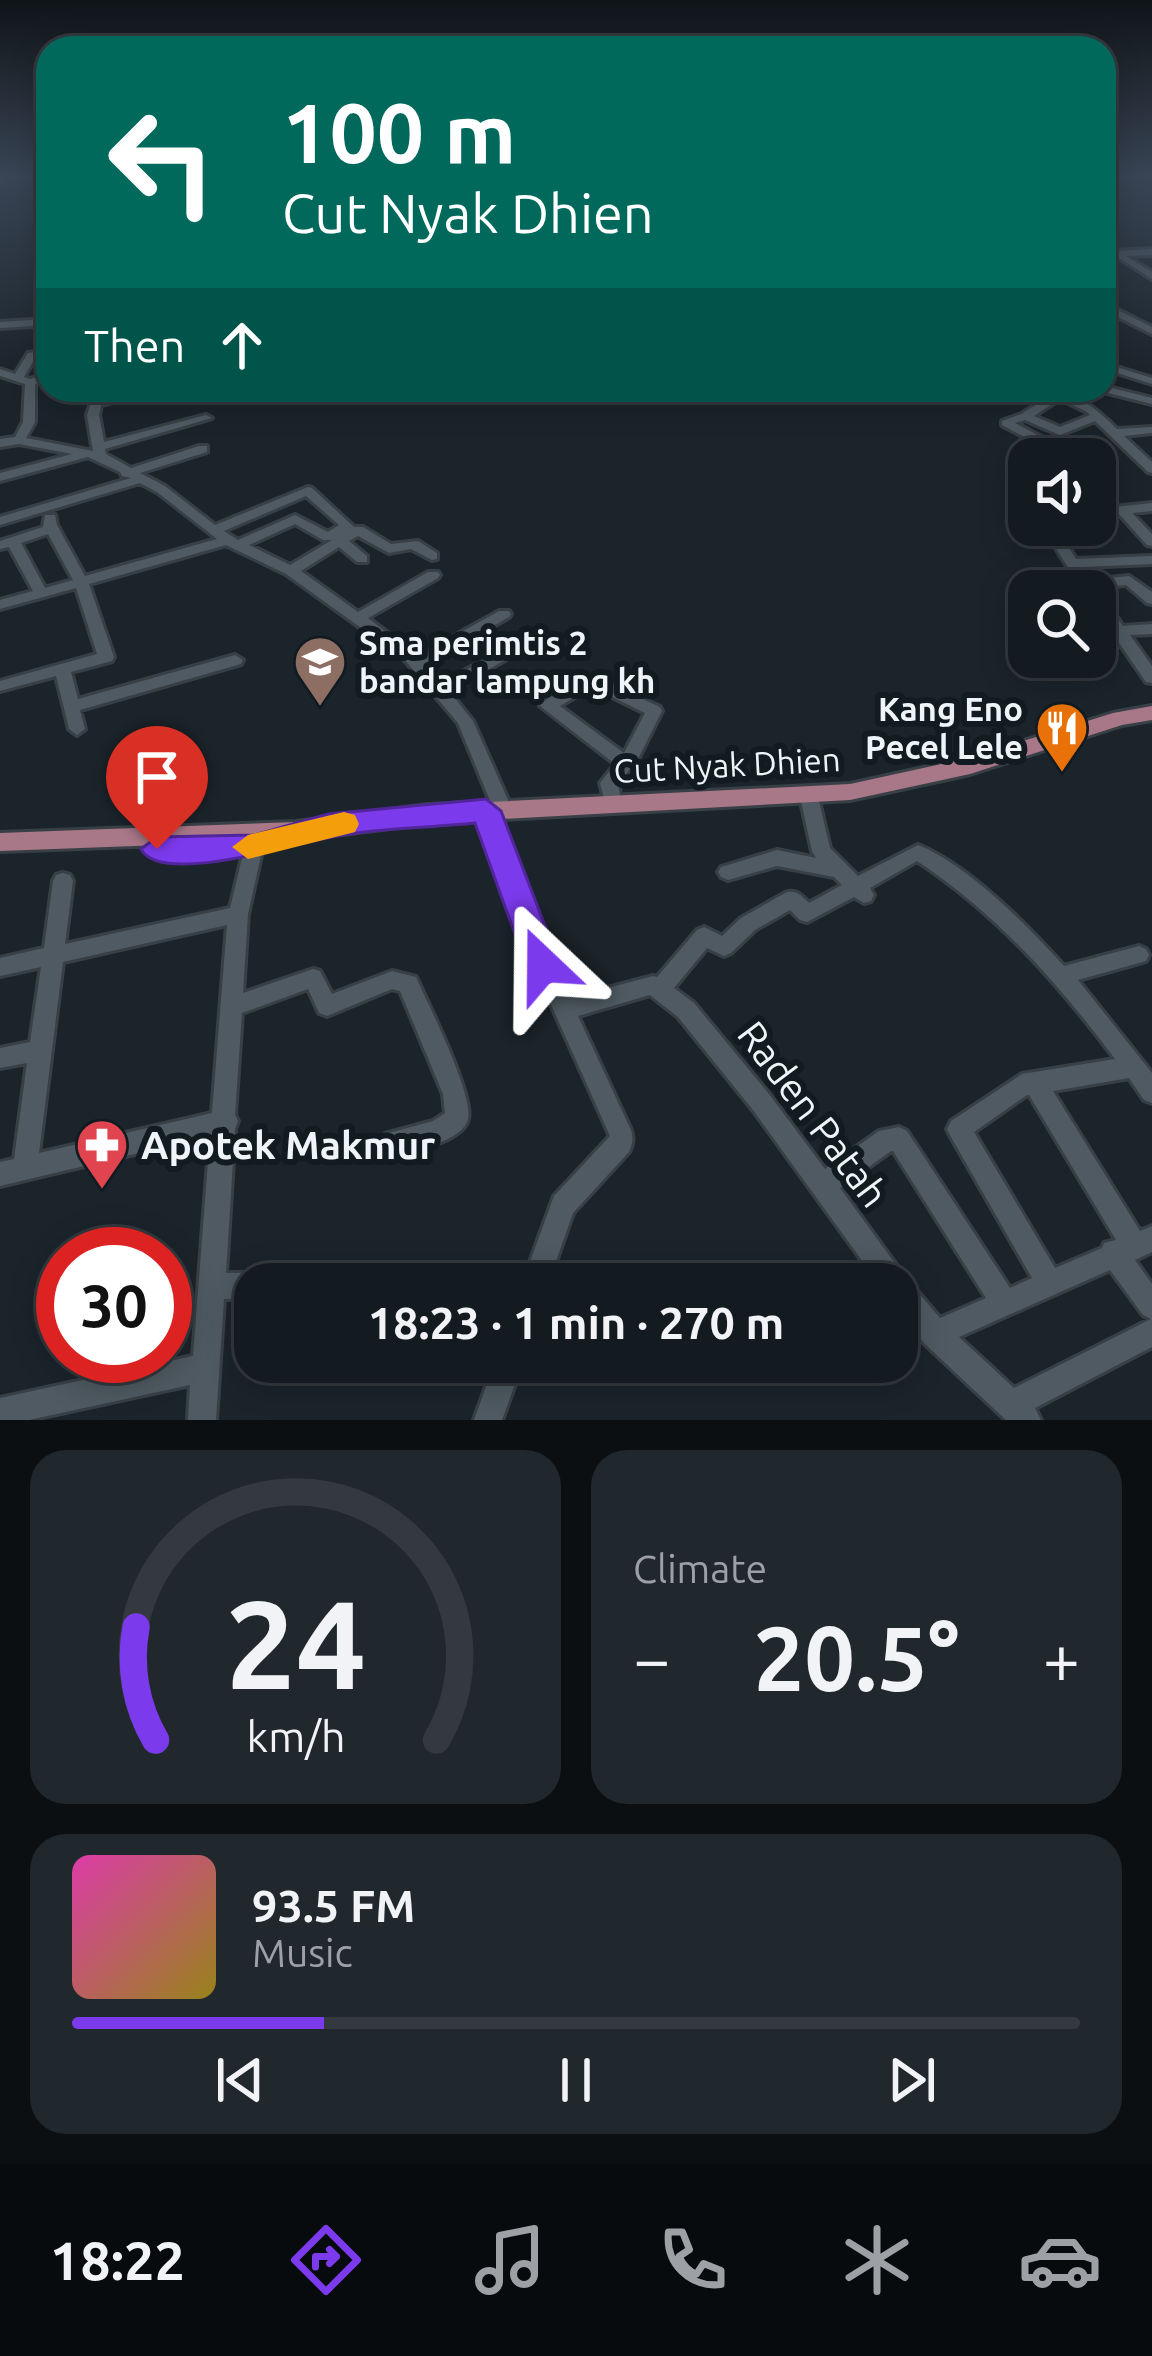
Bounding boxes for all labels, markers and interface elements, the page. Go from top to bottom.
icon: left [84,84,240,240]
text: 100 m [282,85,516,179]
text: Cut Nyak Dhien [282,183,654,243]
icon: ahead [209,312,275,378]
text: Then [84,320,185,371]
map controls [1008,438,1116,678]
button: sound [1008,438,1116,546]
button: search [1008,570,1116,678]
place label: Sma perimtis 2 bandar lampung kh [359,624,655,699]
school or university icon: Sma perimtis 2 bandar lampung kh [292,634,348,708]
place label: Kang Eno Pecel Lele [865,690,1023,765]
restaurant icon: Kang Eno Pecel Lele [1034,700,1090,774]
pin [106,726,208,849]
street label: Cut Nyak Dhien [613,740,841,789]
icon: arrive [124,744,190,810]
position arrow [480,902,606,1028]
street label: Raden Patah [730,1013,897,1215]
pharmacy icon: Apotek Makmur [74,1117,130,1191]
place label: Apotek Makmur [141,1123,435,1166]
speed limit sign: 30 [36,1227,192,1383]
text: 18:23 · 1 min · 270 m [368,1297,784,1348]
text: Climate [633,1547,767,1590]
text: 24 [225,1573,366,1713]
text: 20.5° [753,1607,960,1708]
text: − [633,1621,670,1695]
text: + [1043,1621,1080,1695]
text: km/h [246,1712,345,1760]
text: 93.5 FM [252,1880,415,1931]
text: Music [252,1931,353,1974]
icon: previous [207,2047,273,2113]
icon: pause [543,2047,609,2113]
icon: next [879,2047,945,2113]
icon: directions [284,2218,368,2302]
icon: music [468,2218,552,2302]
icon: phone [651,2218,735,2302]
icon: climate [835,2218,919,2302]
icon: car [1018,2218,1102,2302]
text: 18:22 [50,2230,185,2290]

